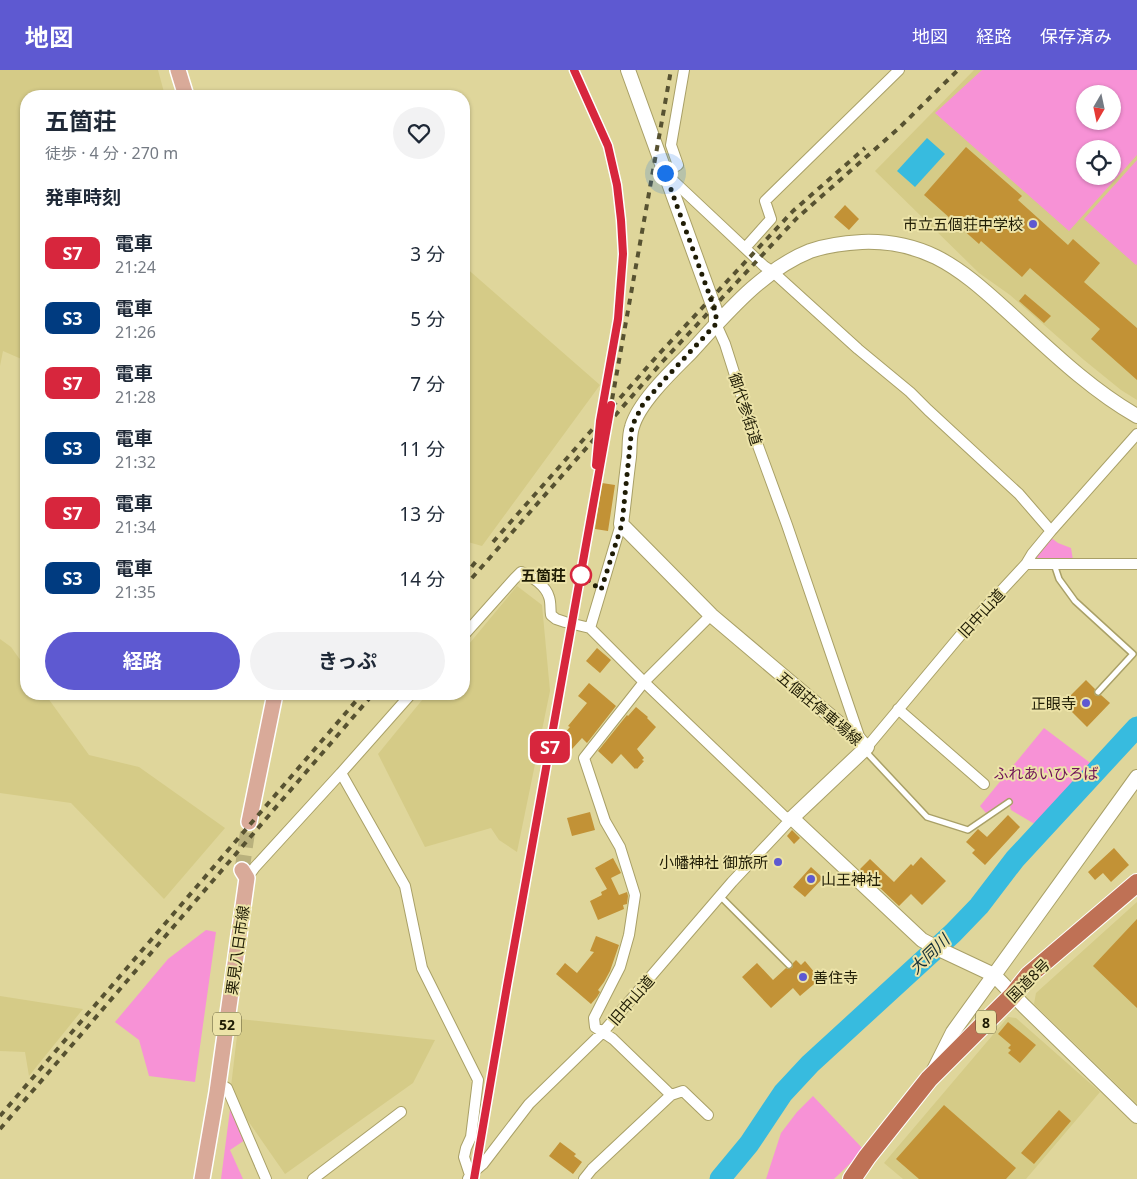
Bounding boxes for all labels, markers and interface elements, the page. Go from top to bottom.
text: 地図 [25,20,73,53]
text: 地図 [912,24,948,48]
text: 経路 [976,24,1012,48]
text: 保存済み [1040,24,1112,48]
north arrow [1076,85,1121,130]
map controls [1076,85,1121,185]
text: 五箇荘 [45,104,117,137]
button: heart [393,107,445,159]
button: locate [1076,140,1121,185]
text: 徒歩 · 4 分 · 270 m [45,142,178,164]
your location [653,161,678,186]
text: 発車時刻 [45,184,121,210]
place label: 市立五個荘中学校 [903,214,1023,234]
marker: 市立五個荘中学校 [1027,218,1039,230]
text: 電車 [115,230,153,256]
text: S7 [62,241,83,265]
text: 3 分 [410,241,445,267]
text: 21:24 [115,256,156,278]
text: 電車 [115,295,153,321]
text: S3 [62,306,83,330]
text: 5 分 [410,306,445,332]
text: 21:26 [115,321,156,343]
text: 電車 [115,360,153,386]
street label: 御代参街道 [725,370,767,448]
text: S7 [62,371,83,395]
text: 7 分 [410,371,445,397]
text: 21:28 [115,386,156,408]
text: 電車 [115,425,153,451]
text: S3 [62,436,83,460]
text: 11 分 [399,436,445,462]
text: 21:32 [115,451,156,473]
text: 電車 [115,490,153,516]
text: S7 [62,501,83,525]
text: 13 分 [399,501,445,527]
text: 21:34 [115,516,156,538]
text: 電車 [115,555,153,581]
marker: 五箇荘 [570,564,592,586]
place label: 五箇荘 [521,565,566,585]
text: S3 [62,566,83,590]
text: 14 分 [399,566,445,592]
text: 21:35 [115,581,156,603]
street label: 旧中山道 [953,584,1009,642]
button: 経路 [45,632,240,690]
button: きっぷ [250,632,445,690]
street label: 五個荘停車場線 [773,667,867,749]
place label: 正眼寺 [1031,693,1076,713]
marker: 正眼寺 [1080,697,1092,709]
line badge: S7 [528,731,572,763]
text: S7 [540,735,560,759]
park label: ふれあいひろば [993,763,1099,783]
place label: 小幡神社 御旅所 [659,852,768,872]
marker: 小幡神社 御旅所 [772,856,784,868]
place label: 山王神社 [821,869,881,889]
marker: 山王神社 [805,873,817,885]
street label: 栗見八日市線 [221,904,253,996]
water label: 大同川 [904,928,955,979]
street label: 国道8号 [1002,954,1054,1006]
place label: 善住寺 [813,967,858,987]
street label: 旧中山道 [604,971,658,1029]
marker: 善住寺 [797,971,809,983]
road number: 8 [976,1010,996,1034]
road number: 52 [213,1012,241,1036]

